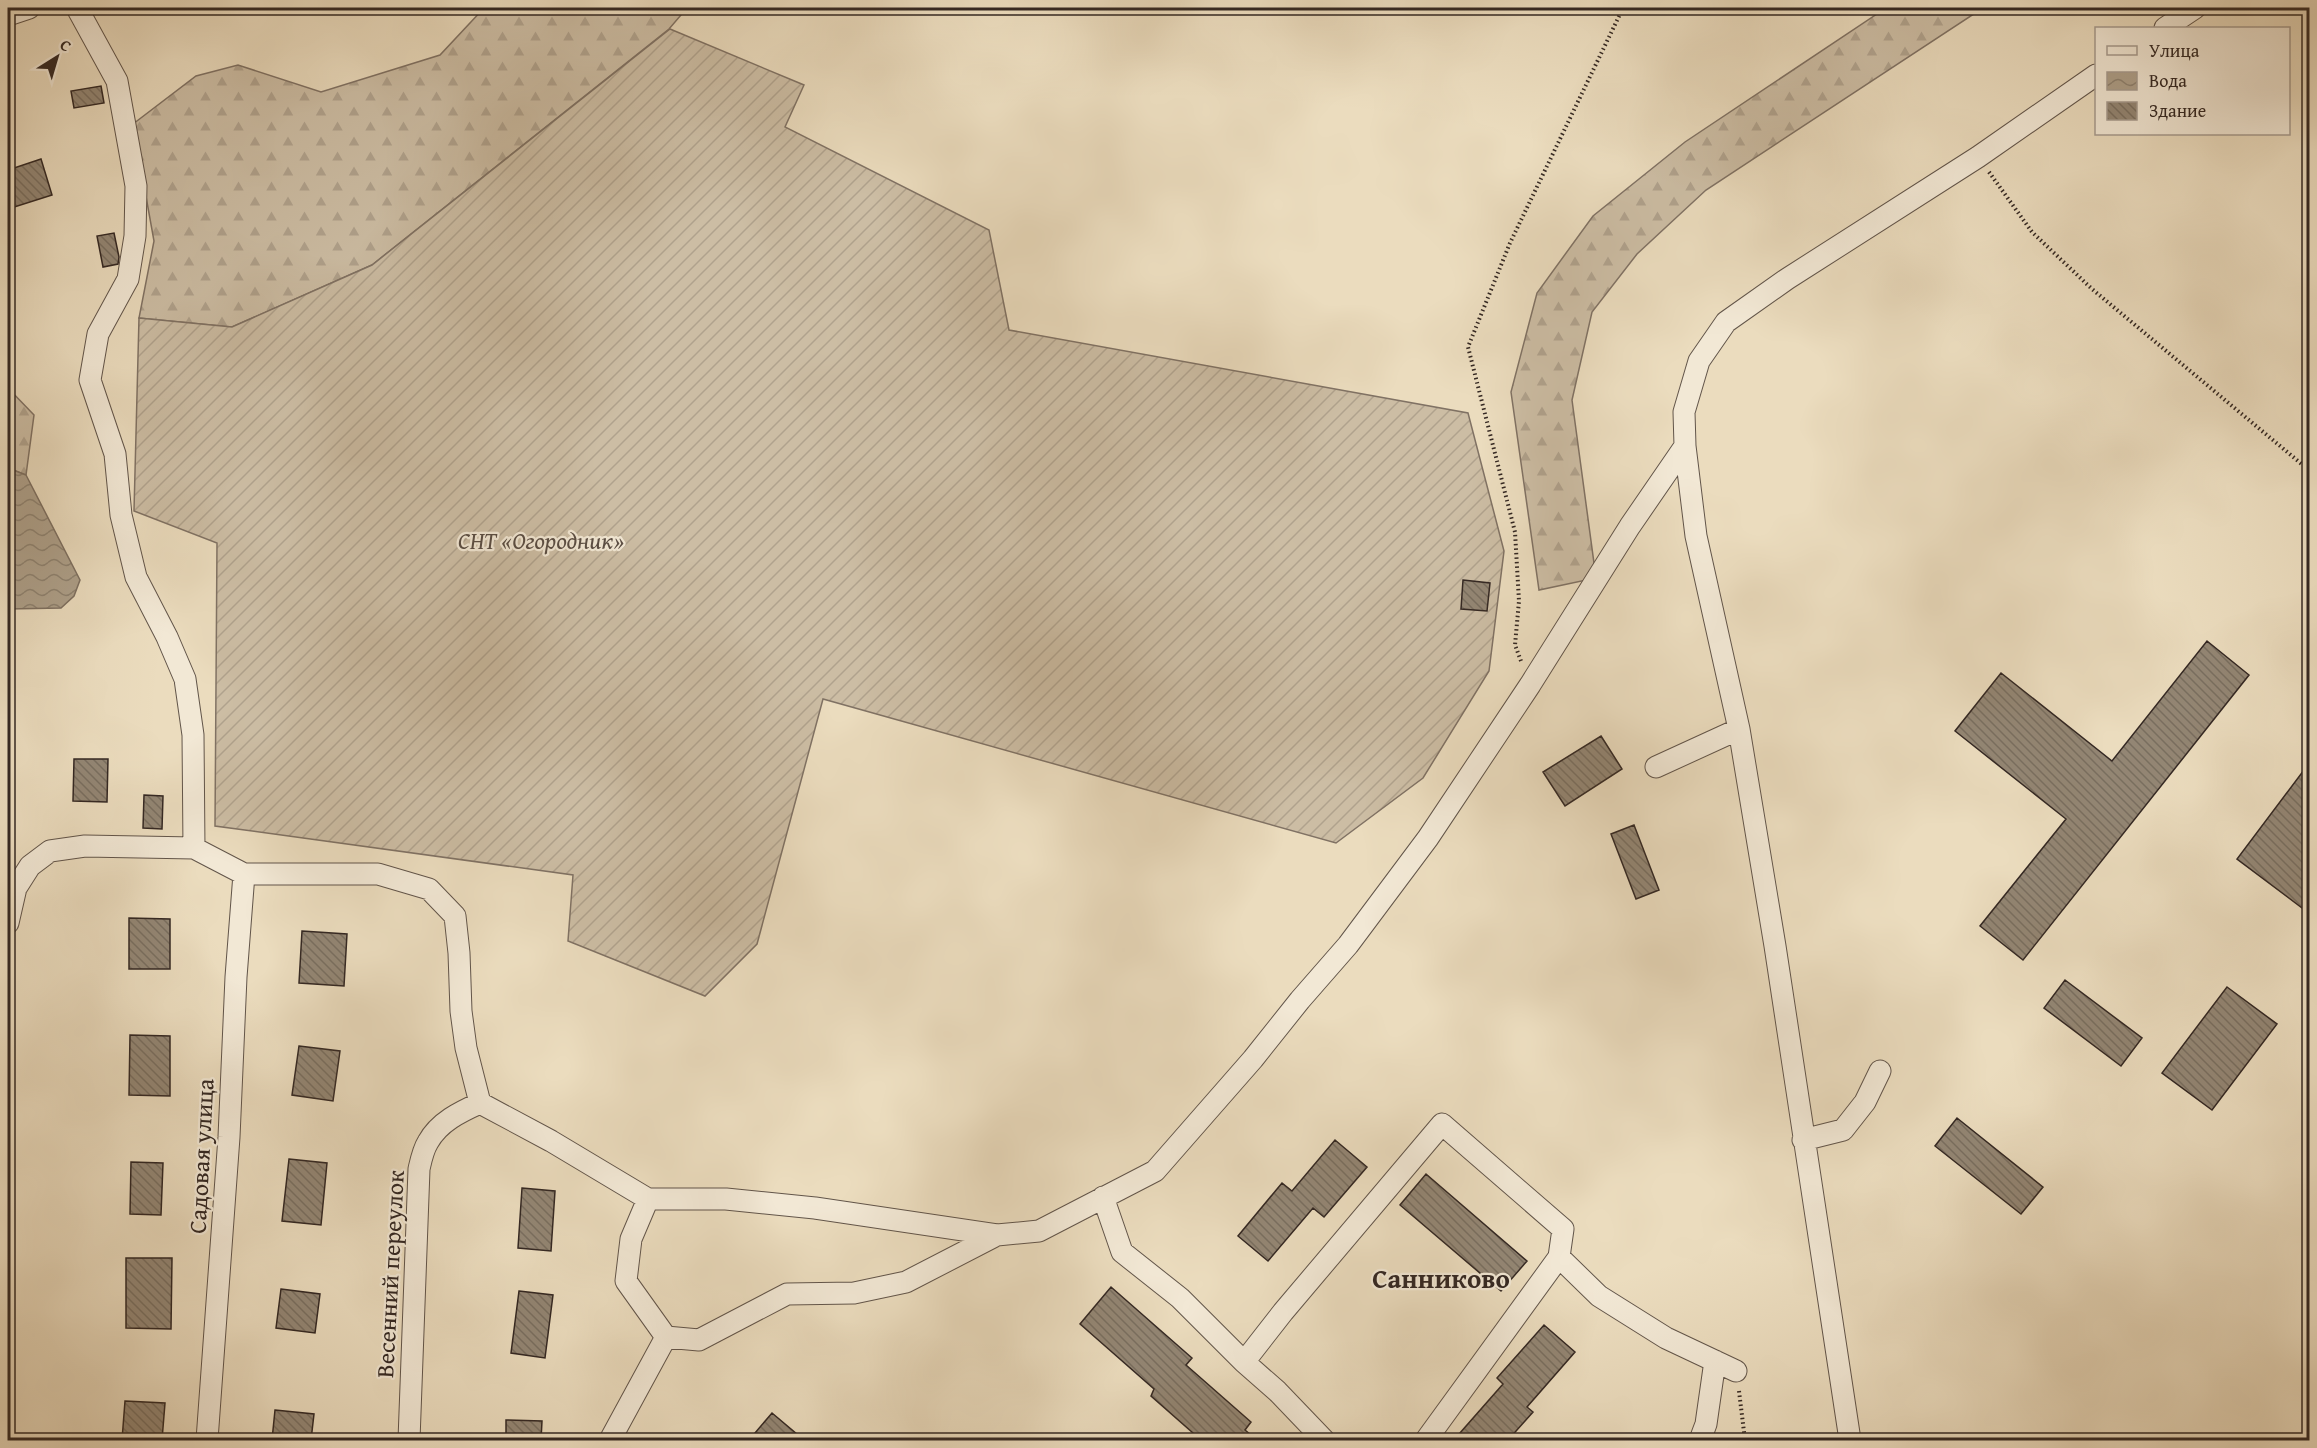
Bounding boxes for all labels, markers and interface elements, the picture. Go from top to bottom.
north arrow [27,27,87,87]
legend [2095,27,2290,135]
text: С [55,33,77,57]
text: Улица [2149,37,2200,64]
text: Вода [2149,67,2187,94]
text: Здание [2149,97,2206,124]
park label: СНТ «Огородник» [458,523,624,558]
street label: Садовая улица [179,1077,223,1234]
street label: Весенний переулок [367,1169,413,1379]
district label: Санниково [1372,1258,1510,1298]

